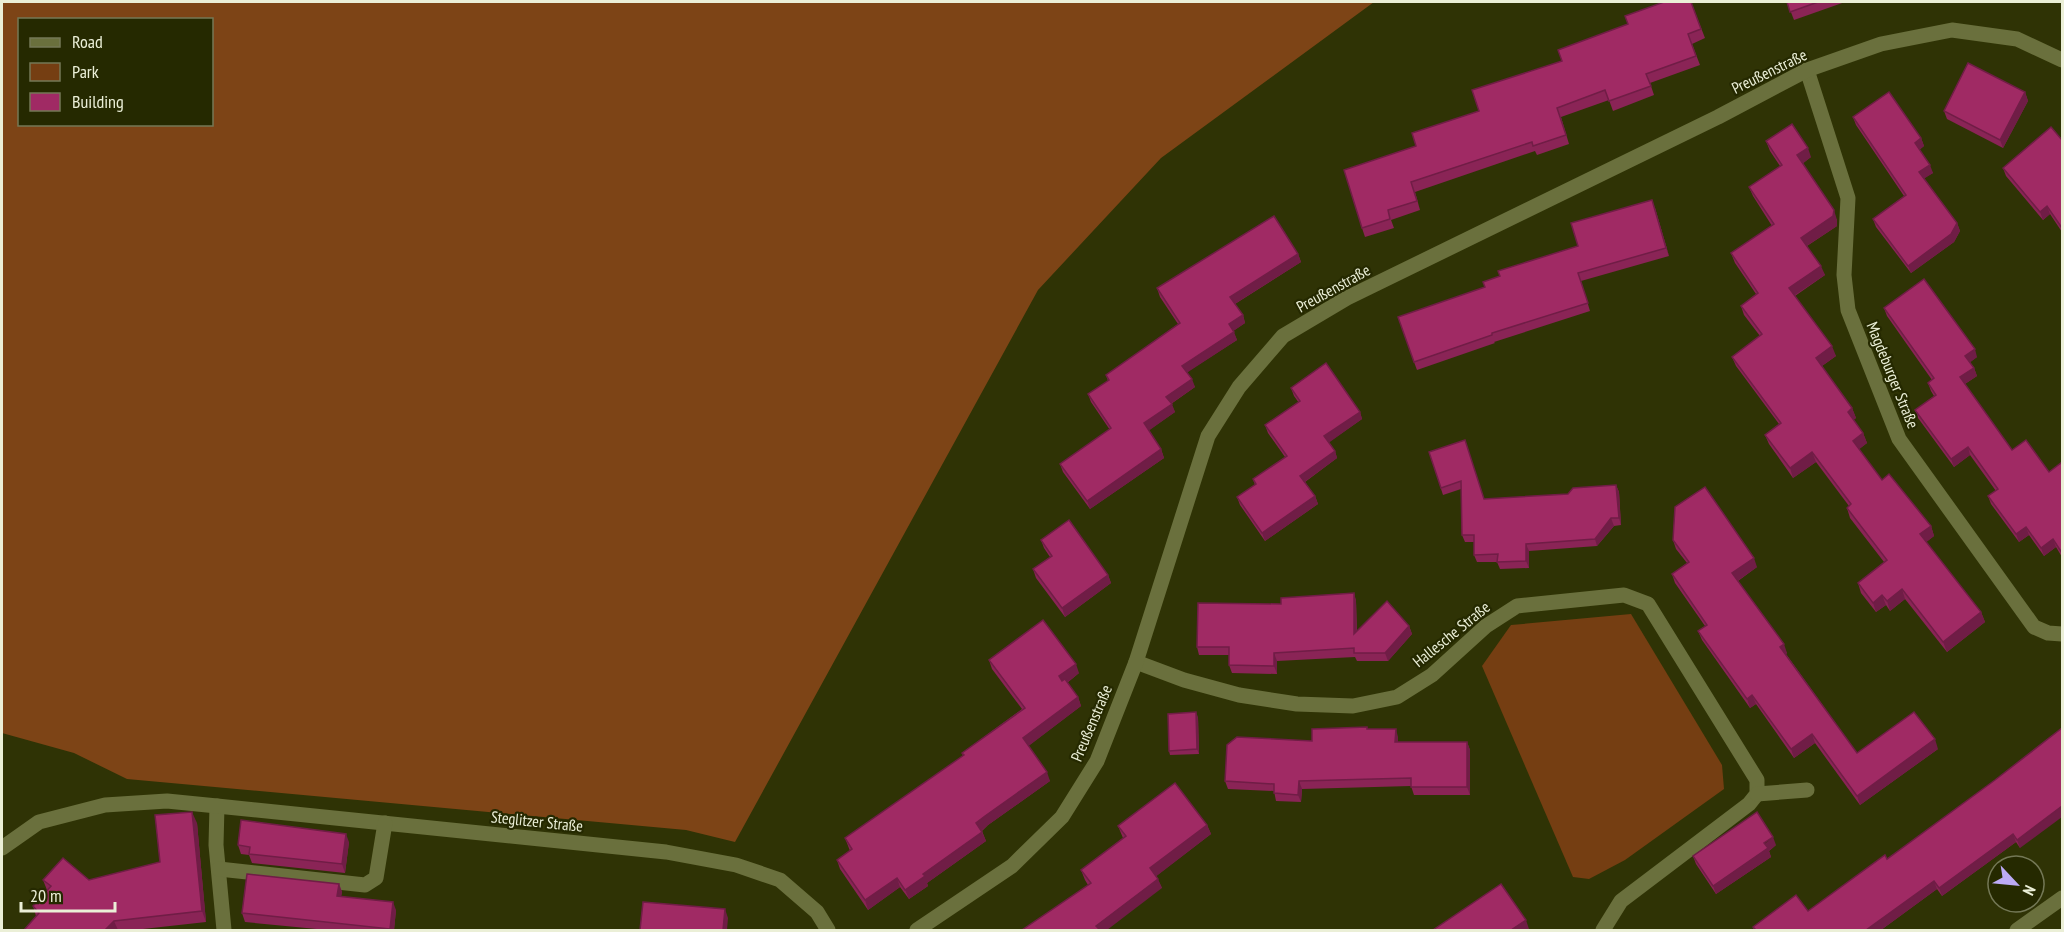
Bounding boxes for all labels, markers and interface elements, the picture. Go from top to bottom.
legend [18,18,213,126]
text: Road [72,30,103,53]
street label: Preußenstraße [1728,44,1810,98]
text: Park [72,60,99,83]
text: Building [72,90,124,113]
street label: Preußenstraße [1293,260,1373,316]
street label: Magdeburger Straße [1863,319,1923,431]
street label: Hallesche Straße [1408,597,1494,671]
street label: Preußenstraße [1066,682,1116,764]
street label: Steglitzer Straße [490,806,584,836]
north arrow [1986,854,2046,914]
scale bar [21,875,116,913]
text: N [2019,882,2040,899]
text: 20 m [30,884,62,907]

